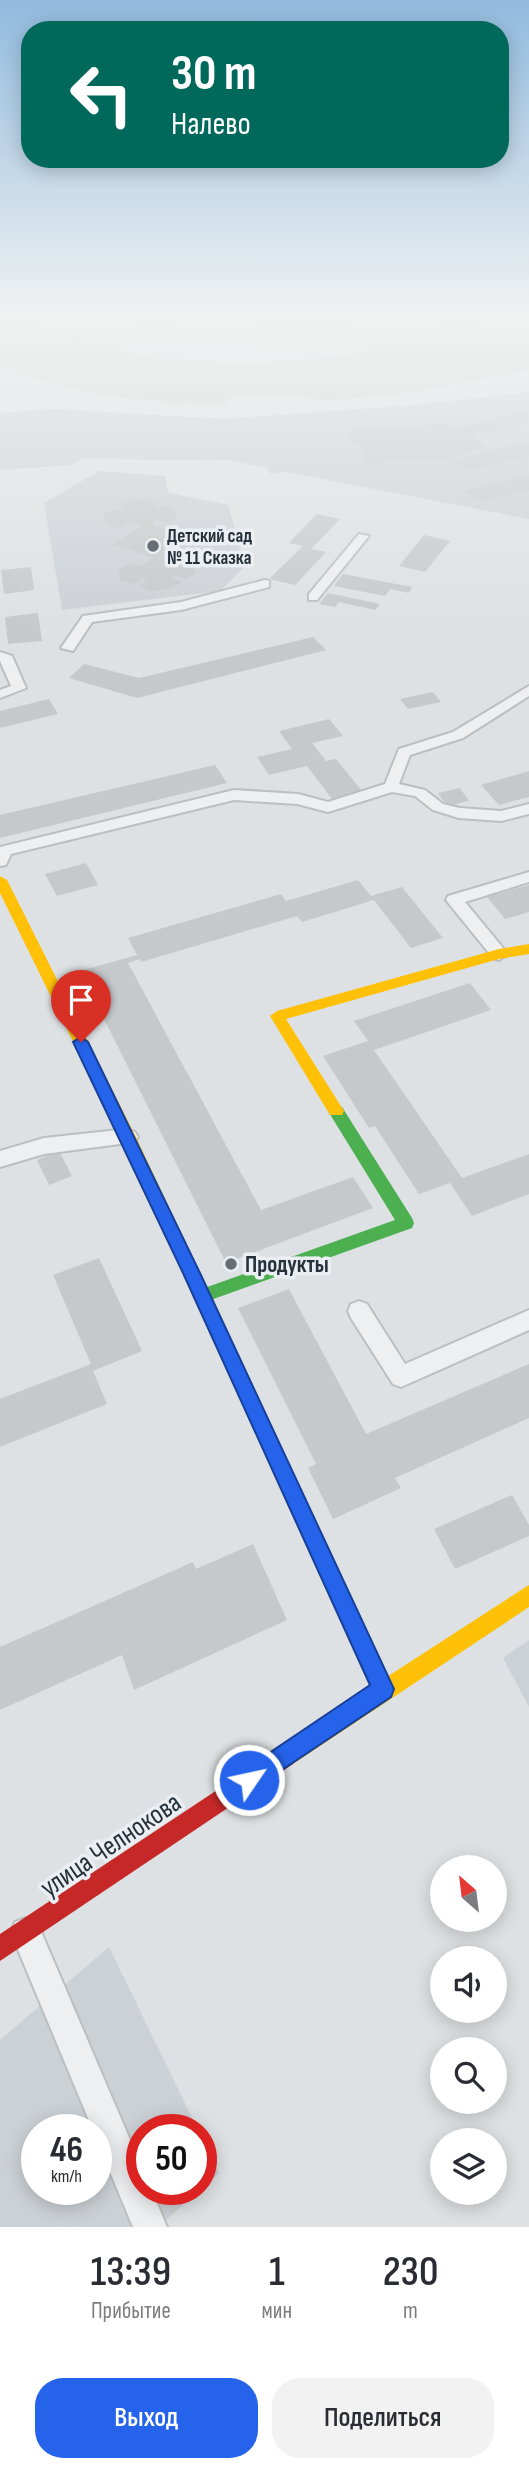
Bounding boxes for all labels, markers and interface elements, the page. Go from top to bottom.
text: 30 m [171,45,256,104]
icon: left [56,49,147,140]
text: Налево [171,105,251,144]
place label: Детский сад № 11 Сказка [167,525,252,570]
marker: Детский сад № 11 Сказка [145,538,161,554]
pin [51,970,111,1042]
icon: arrive [62,981,100,1019]
place label: Продукты [245,1251,329,1279]
marker: Продукты [223,1256,239,1272]
position arrow [212,1743,286,1817]
street label: улица Челнокова [34,1786,188,1904]
north arrow [430,1855,508,1932]
map controls [430,1855,507,2205]
button: sound [430,1946,507,2023]
button: search [430,2037,507,2114]
speed limit sign: 50 [126,2114,217,2205]
button: layers [430,2128,507,2205]
text: 46 [50,2129,83,2172]
text: km/h [51,2166,82,2187]
text: 13:39 [91,2247,171,2298]
text: 1 [269,2247,285,2298]
text: 230 [383,2247,438,2298]
text: Прибытие [91,2297,171,2325]
text: мин [262,2297,292,2325]
text: m [403,2297,418,2325]
button: Выход [35,2378,258,2458]
button: Поделиться [272,2378,494,2458]

